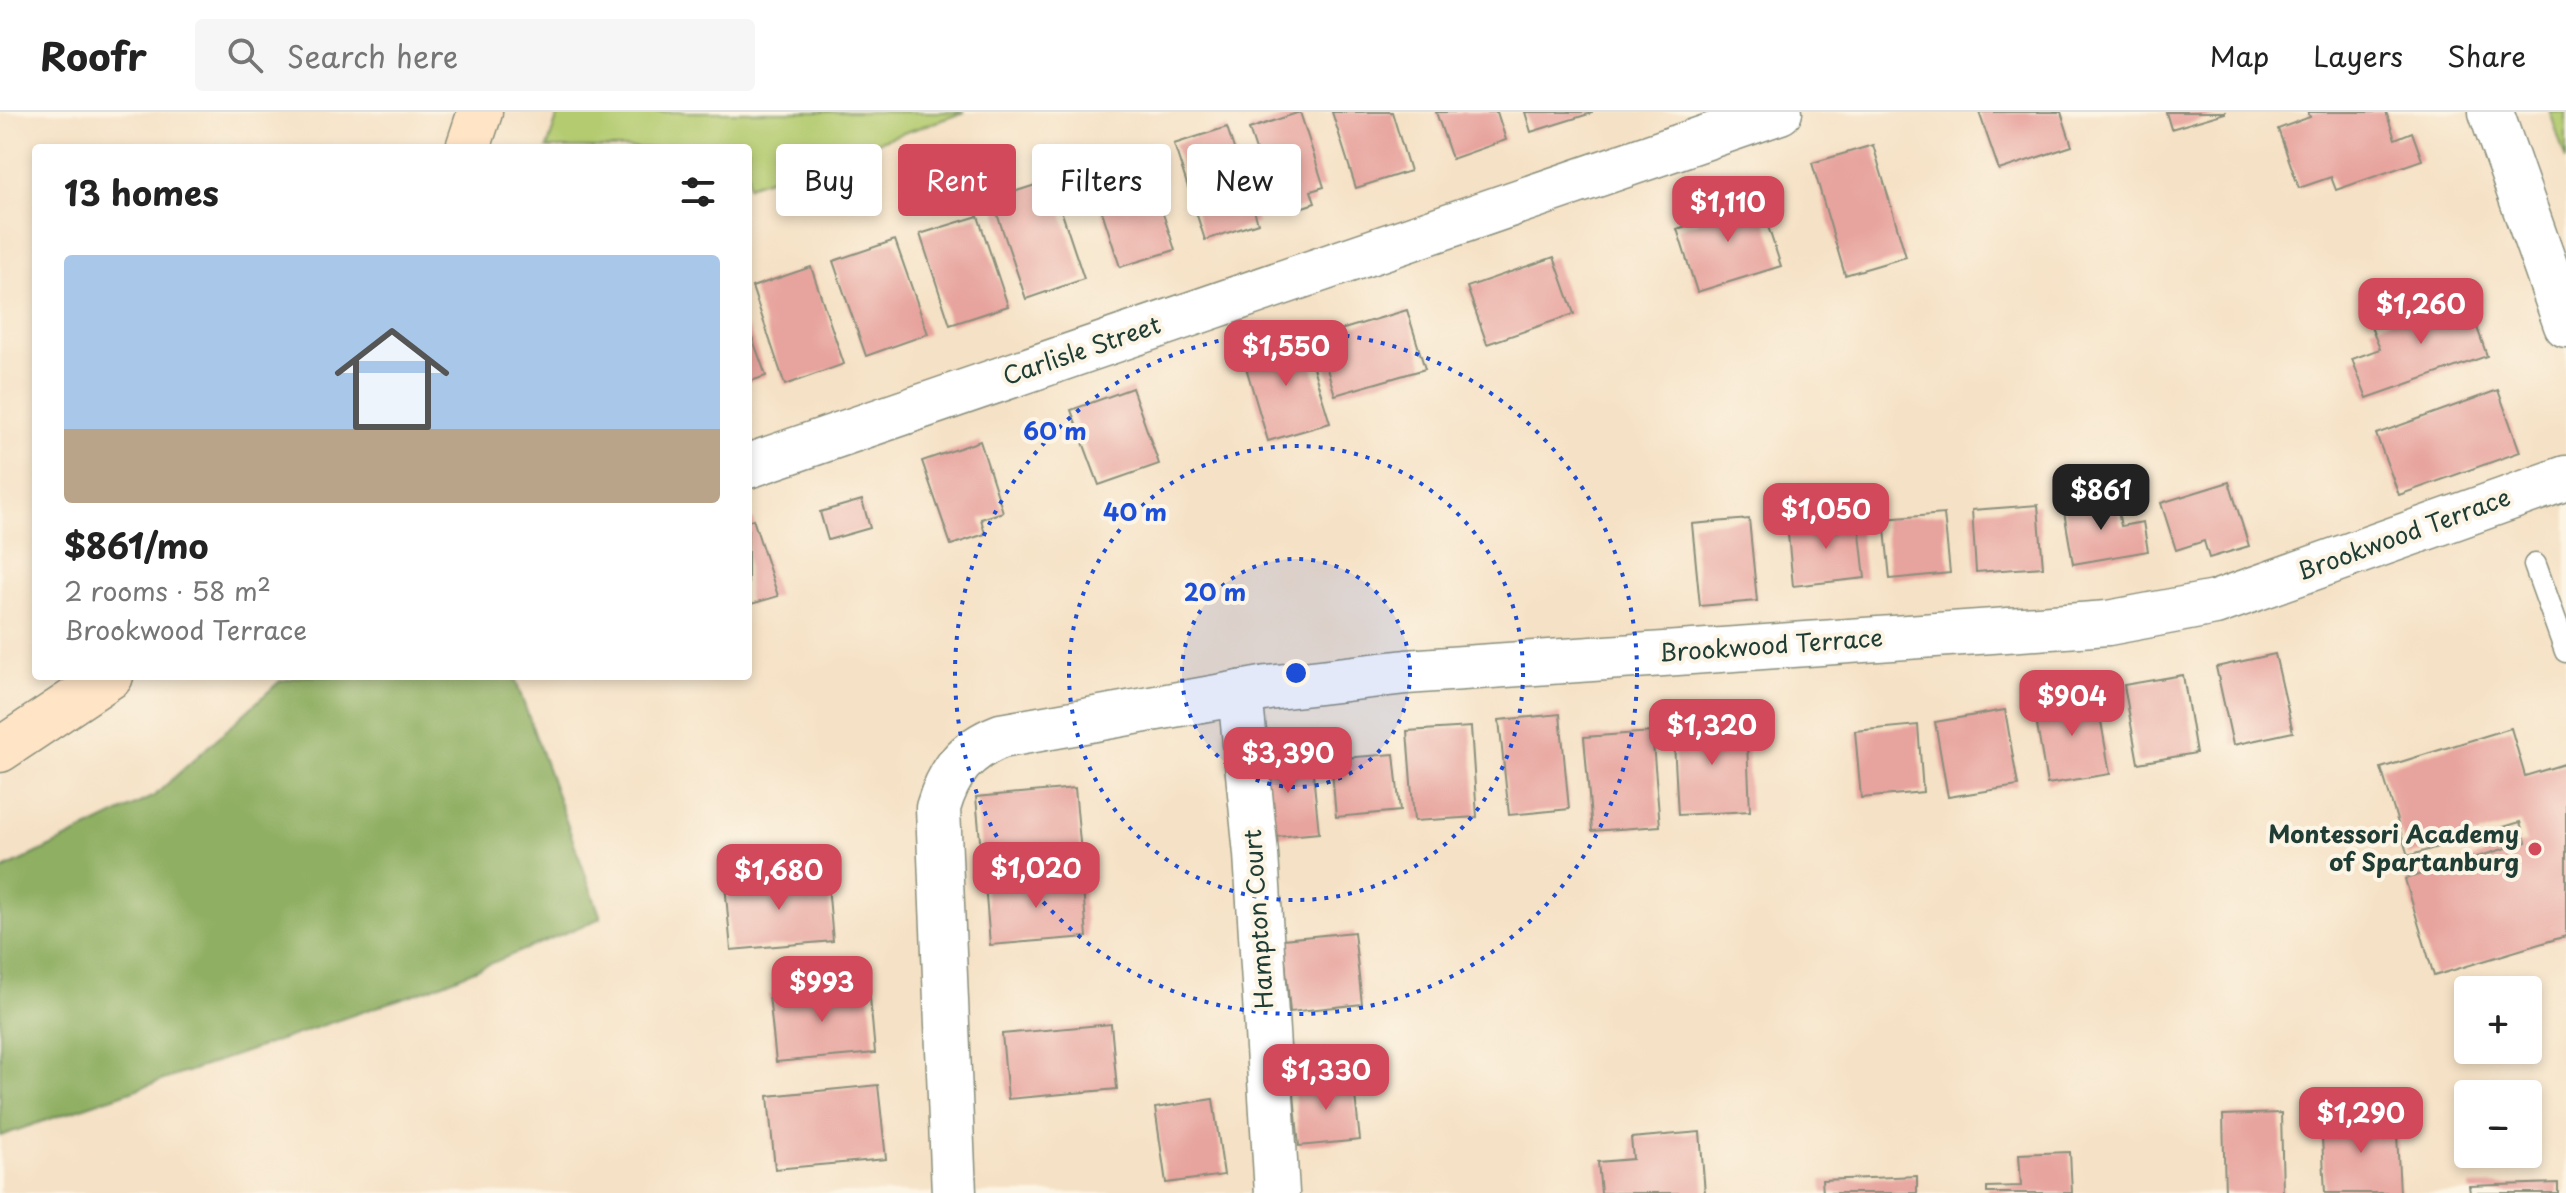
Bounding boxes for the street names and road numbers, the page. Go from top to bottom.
street label: Carlisle Street [997,305,1165,393]
street label: Brookwood Terrace [2292,478,2515,588]
street label: Brookwood Terrace [1658,618,1884,670]
street label: Hampton Court [1233,828,1281,1010]

